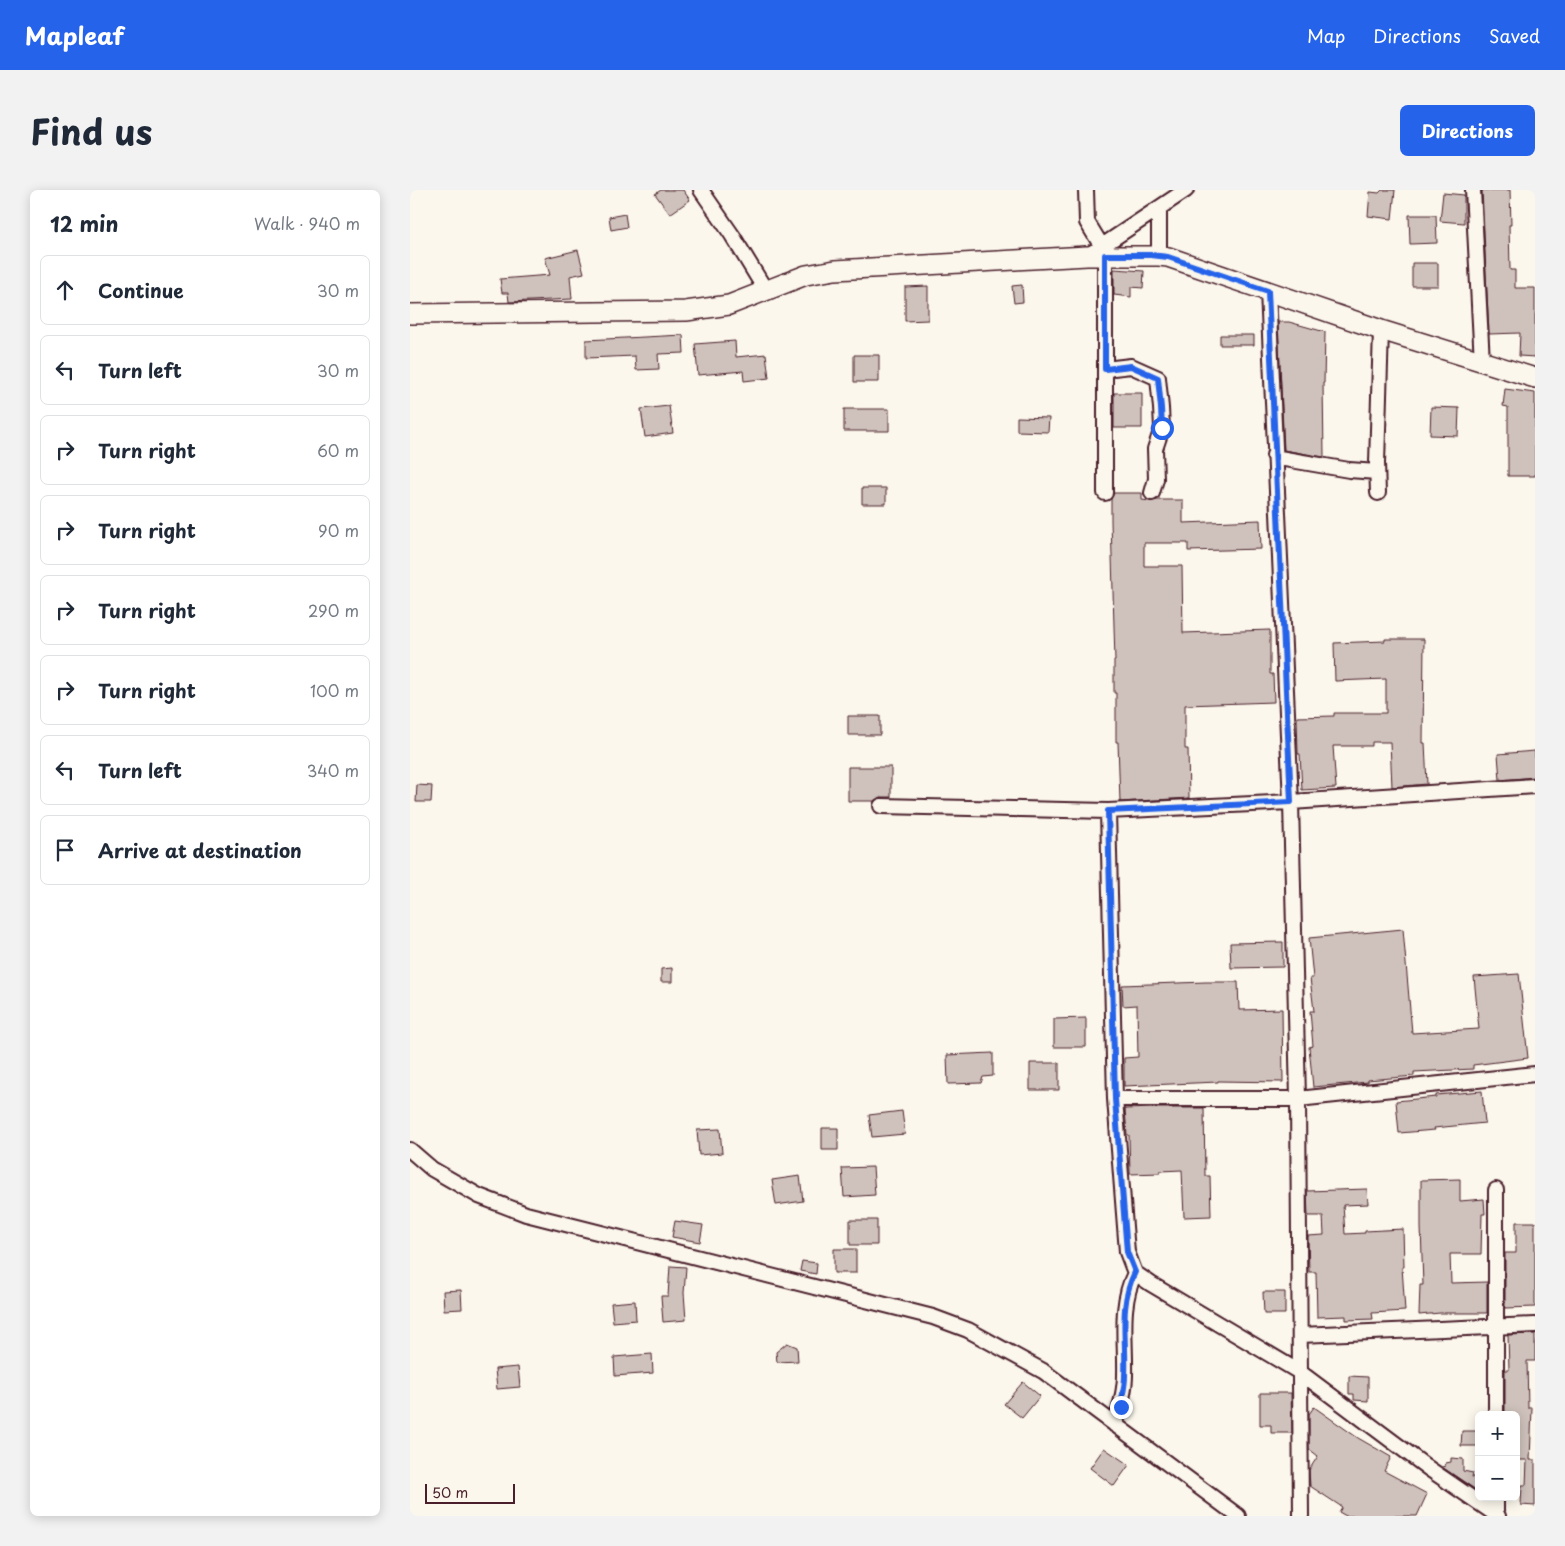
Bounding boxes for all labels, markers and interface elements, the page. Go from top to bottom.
text: Mapleaf [25,17,124,53]
text: Map [1307,22,1345,49]
text: Directions [1373,22,1461,49]
text: Saved [1489,22,1540,49]
text: Find us [30,104,152,157]
button: Directions [1400,105,1535,156]
text: 12 min [50,207,119,239]
text: Walk · 940 m [254,211,360,235]
icon: ahead [51,276,79,304]
text: Continue [98,276,184,304]
text: 30 m [317,278,359,302]
icon: left [51,356,79,384]
text: Turn left [98,356,182,384]
text: 30 m [317,358,359,382]
route start [1151,417,1174,440]
icon: right [51,436,79,464]
text: Turn right [98,436,196,464]
text: 60 m [317,438,359,462]
icon: right [51,516,79,544]
text: Turn right [98,516,196,544]
text: 90 m [318,518,359,542]
icon: right [51,596,79,624]
text: Turn right [98,596,196,624]
text: 290 m [308,598,359,622]
icon: right [51,676,79,704]
text: Turn right [98,676,196,704]
text: 100 m [310,678,359,702]
icon: left [51,756,79,784]
text: Turn left [98,756,182,784]
text: 340 m [307,758,359,782]
icon: arrive [51,836,79,864]
text: Arrive at destination [98,836,302,864]
route end [1110,1396,1133,1419]
map controls [1475,1411,1520,1501]
button: + [1475,1411,1520,1456]
button: − [1475,1456,1520,1501]
scale bar [425,1481,515,1504]
text: 50 m [432,1482,468,1503]

